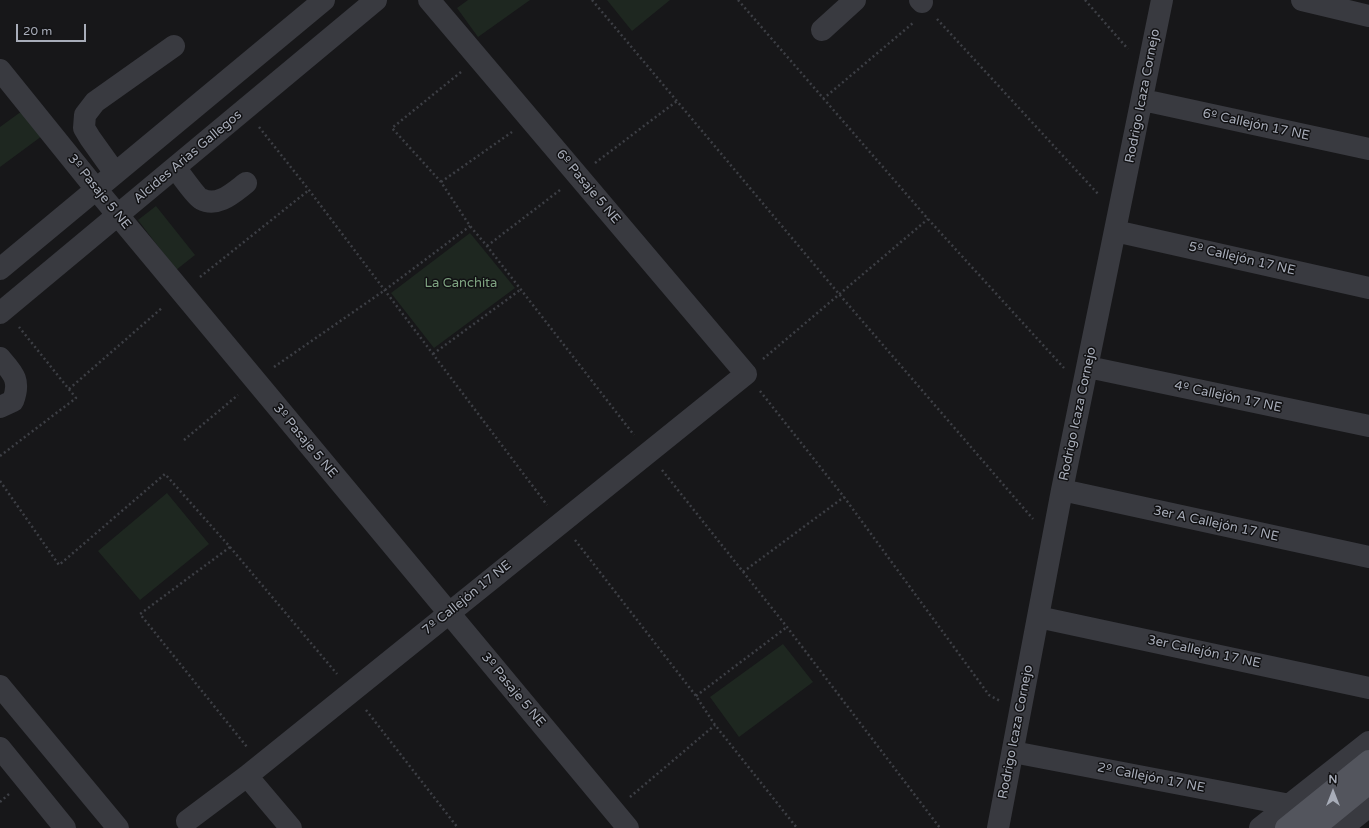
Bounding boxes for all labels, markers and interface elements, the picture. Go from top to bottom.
scale bar [18,16,88,42]
text: 20 m [23,24,52,38]
street label: Rodrigo Icaza Cornejo [1122,28,1164,164]
street label: 6º Callejón 17 NE [1201,106,1311,144]
street label: Alcides Arias Gallegos [131,107,245,207]
street label: 6º Pasaje 5 NE [553,147,623,227]
street label: 3º Pasaje 5 NE [64,151,134,233]
street label: 5º Callejón 17 NE [1187,239,1297,279]
park label: La Canchita [425,276,497,292]
street label: Rodrigo Icaza Cornejo [1056,346,1100,482]
street label: 4º Callejón 17 NE [1173,378,1283,416]
street label: 3º Pasaje 5 NE [270,401,340,481]
street label: 3er A Callejón 17 NE [1152,503,1280,545]
street label: 7º Callejón 17 NE [420,557,514,639]
street label: 3er Callejón 17 NE [1146,632,1262,672]
street label: 3º Pasaje 5 NE [478,650,548,730]
street label: Rodrigo Icaza Cornejo [995,664,1037,800]
street label: 2º Callejón 17 NE [1096,760,1206,796]
north arrow [1313,772,1353,812]
text: N [1329,773,1337,786]

